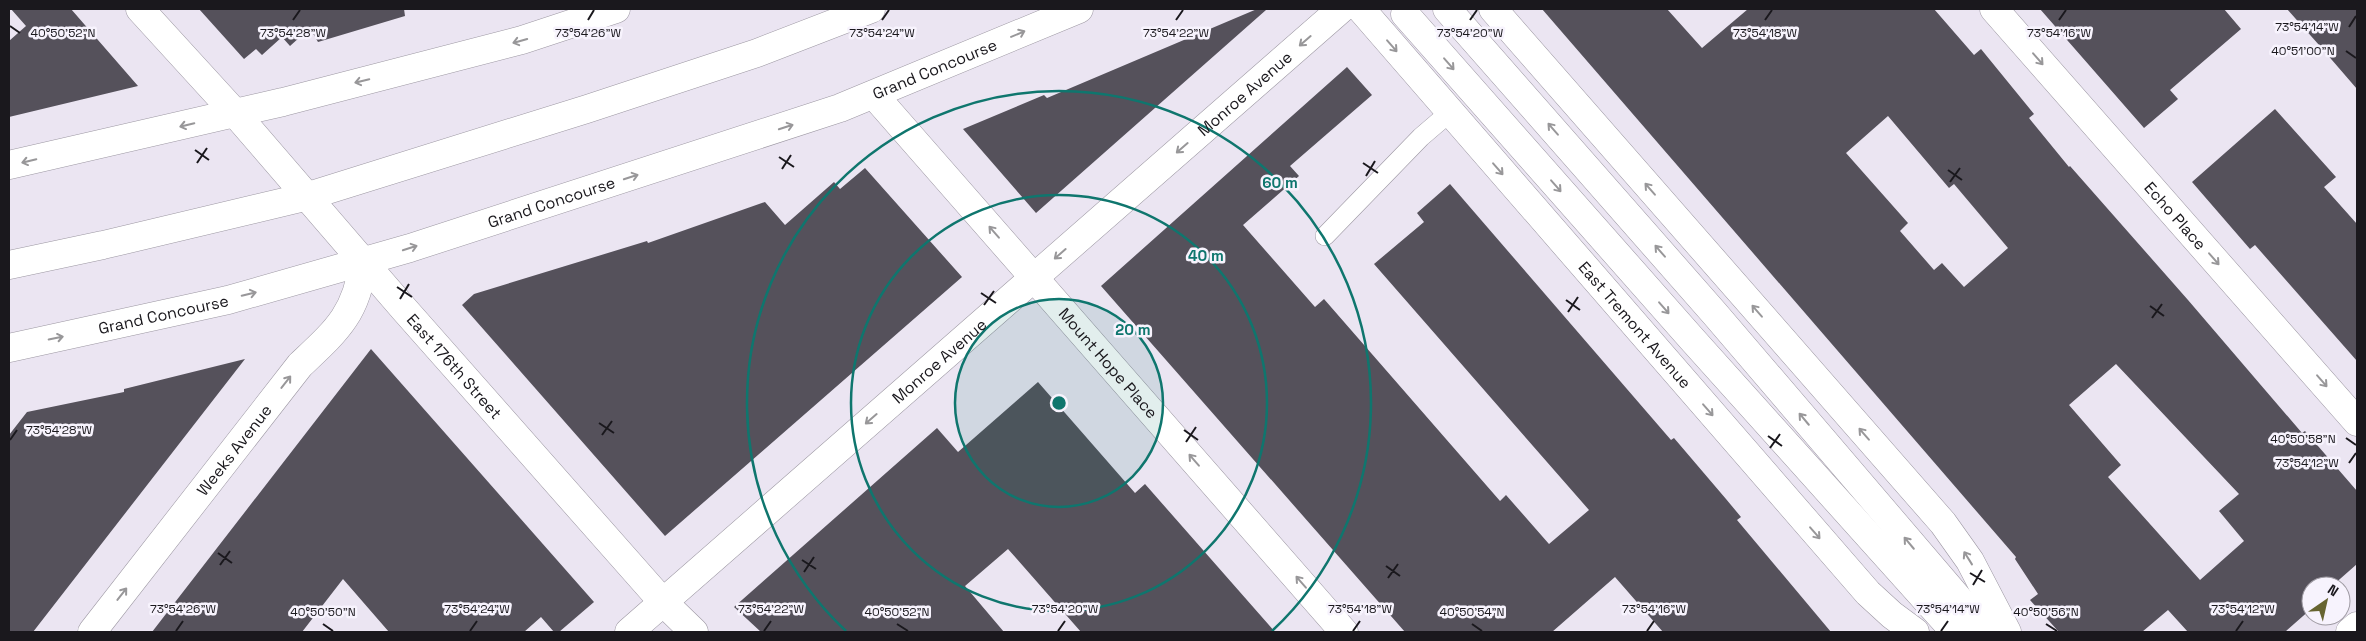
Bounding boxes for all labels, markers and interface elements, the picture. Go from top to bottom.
text: 73°54'14"W [2275,19,2339,35]
text: 40°50'52"N [30,25,96,41]
text: 73°54'28"W [260,25,327,41]
text: 73°54'26"W [555,25,622,41]
text: 73°54'24"W [849,25,915,41]
text: 73°54'22"W [1143,25,1209,41]
text: 73°54'20"W [1437,25,1504,41]
text: 73°54'18"W [1733,25,1797,41]
text: 73°54'16"W [2027,25,2091,41]
one-way arrow [1010,28,1025,38]
street label: Grand Concourse [869,34,1000,104]
one-way arrow [1298,35,1311,46]
one-way arrow [512,36,528,46]
one-way arrow [1386,40,1397,53]
text: 40°51'00"N [2271,43,2335,59]
street label: Monroe Avenue [1193,46,1296,140]
one-way arrow [2032,52,2044,65]
one-way arrow [1443,57,1455,70]
one-way arrow [355,77,371,87]
one-way arrow [180,121,196,130]
one-way arrow [777,121,793,131]
one-way arrow [1548,123,1559,136]
one-way arrow [1176,142,1189,153]
one-way arrow [21,157,37,166]
one-way arrow [1492,163,1504,176]
street label: Grand Concourse [485,171,618,233]
one-way arrow [623,171,639,181]
text: 60 m [1262,173,1298,192]
street label: Echo Place [2140,177,2211,254]
one-way arrow [1550,179,1562,192]
one-way arrow [1644,182,1656,195]
one-way arrow [989,226,1000,239]
one-way arrow [402,243,418,253]
one-way arrow [1654,245,1666,258]
text: 40 m [1188,246,1224,265]
one-way arrow [1053,249,1066,260]
one-way arrow [2209,253,2220,266]
street label: East Tremont Avenue [1574,257,1696,393]
one-way arrow [240,289,256,298]
street label: Grand Concourse [96,290,230,339]
one-way arrow [1658,301,1670,314]
street label: Mount Hope Place [1054,303,1163,423]
one-way arrow [1751,305,1763,318]
street label: East 176th Street [402,309,507,423]
street label: Monroe Avenue [887,314,991,408]
text: 20 m [1115,320,1151,339]
one-way arrow [48,333,64,342]
one-way arrow [2316,375,2328,388]
one-way arrow [281,376,292,389]
centre of rings [1050,394,1068,412]
street label: Weeks Avenue [192,400,276,500]
one-way arrow [1703,404,1714,417]
one-way arrow [865,413,878,424]
one-way arrow [1799,413,1810,426]
text: 73°54'28"W [26,422,93,438]
one-way arrow [1858,427,1870,440]
text: 40°50'58"N [2270,431,2336,447]
one-way arrow [1188,454,1199,467]
text: 73°54'12"W [2275,455,2339,471]
one-way arrow [1809,526,1821,539]
one-way arrow [1904,537,1915,550]
one-way arrow [1962,552,1972,566]
one-way arrow [1295,576,1306,589]
north arrow [2301,576,2351,626]
text: N [2324,580,2342,600]
one-way arrow [117,588,128,601]
text: 73°54'26"W [150,601,217,617]
text: 73°54'24"W [444,601,510,617]
text: 73°54'22"W [738,601,804,617]
text: 73°54'20"W [1032,601,1099,617]
text: 73°54'18"W [1328,601,1392,617]
text: 73°54'16"W [1622,601,1686,617]
text: 73°54'14"W [1916,601,1980,617]
text: 73°54'12"W [2211,601,2275,617]
text: 40°50'50"N [290,604,356,620]
text: 40°50'52"N [864,604,930,620]
text: 40°50'54"N [1440,604,1504,620]
text: 40°50'56"N [2013,604,2079,620]

